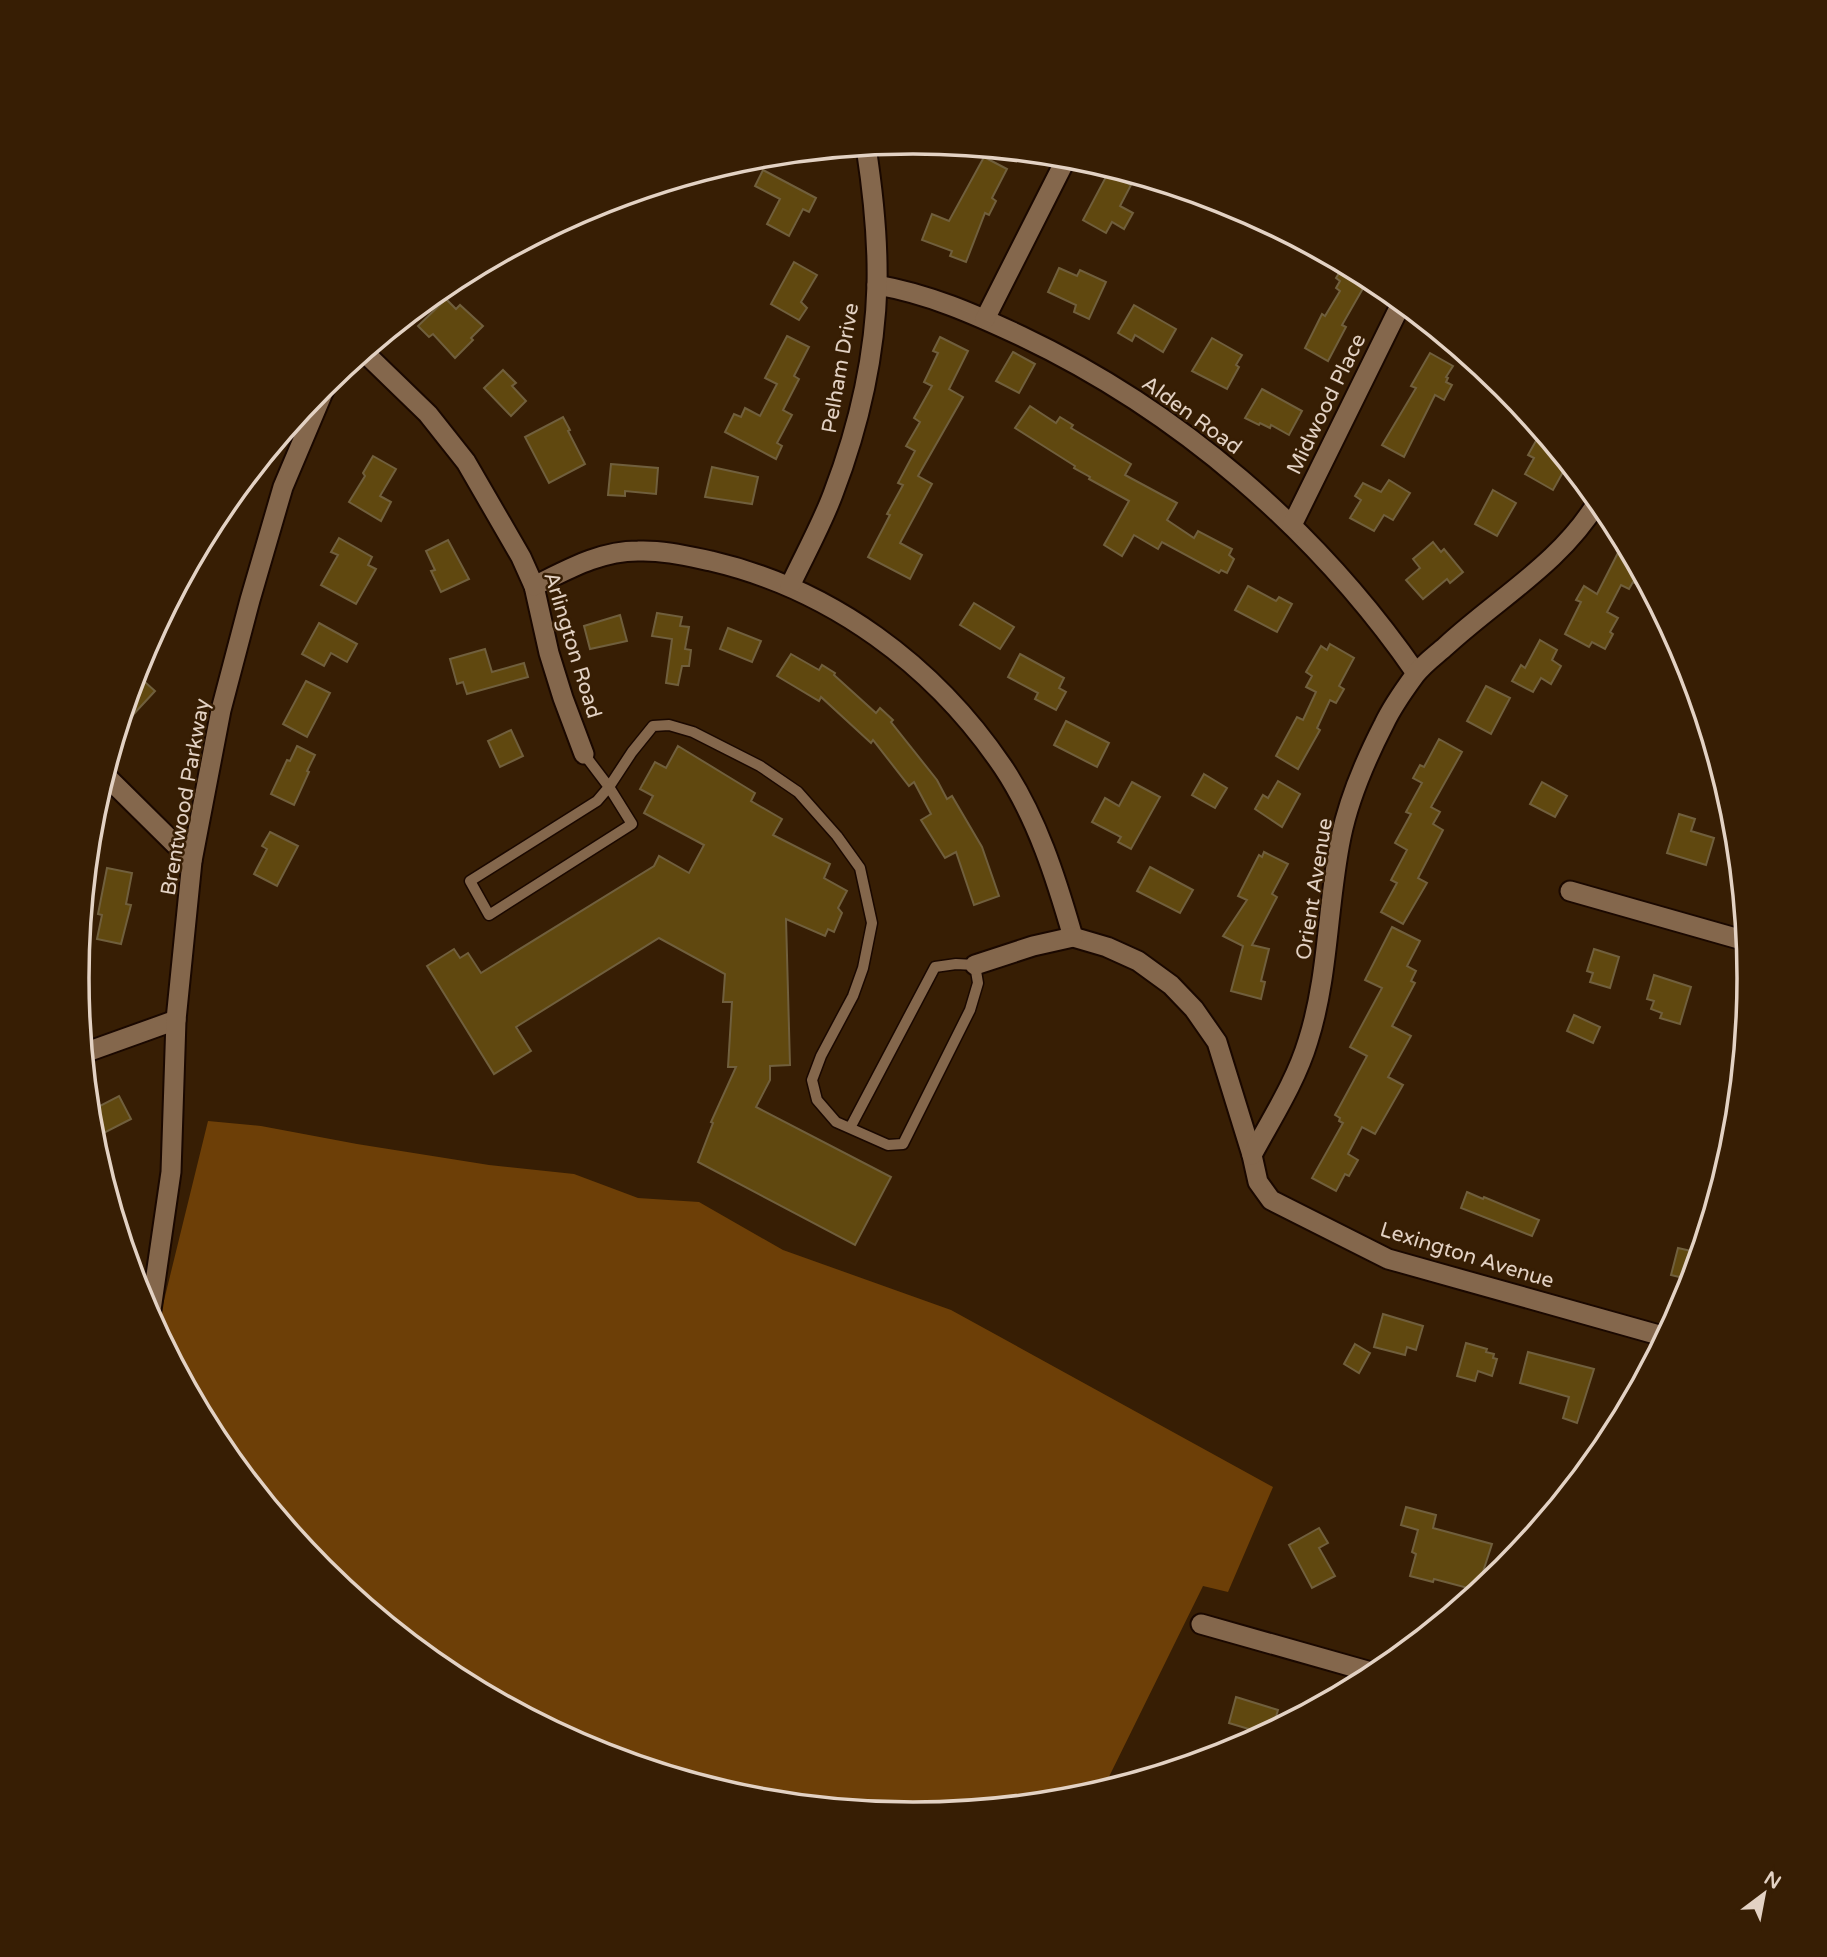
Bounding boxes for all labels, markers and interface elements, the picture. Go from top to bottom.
street label: Pelham Drive [817,301,864,435]
street label: Midwood Place [1282,330,1371,479]
street label: Alden Road [1137,371,1246,460]
street label: Arlington Road [538,569,607,721]
street label: Brentwood Parkway [156,697,215,897]
street label: Orient Avenue [1291,816,1338,962]
street label: Lexington Avenue [1377,1217,1557,1294]
north arrow [1729,1859,1799,1929]
text: N [1760,1867,1785,1894]

